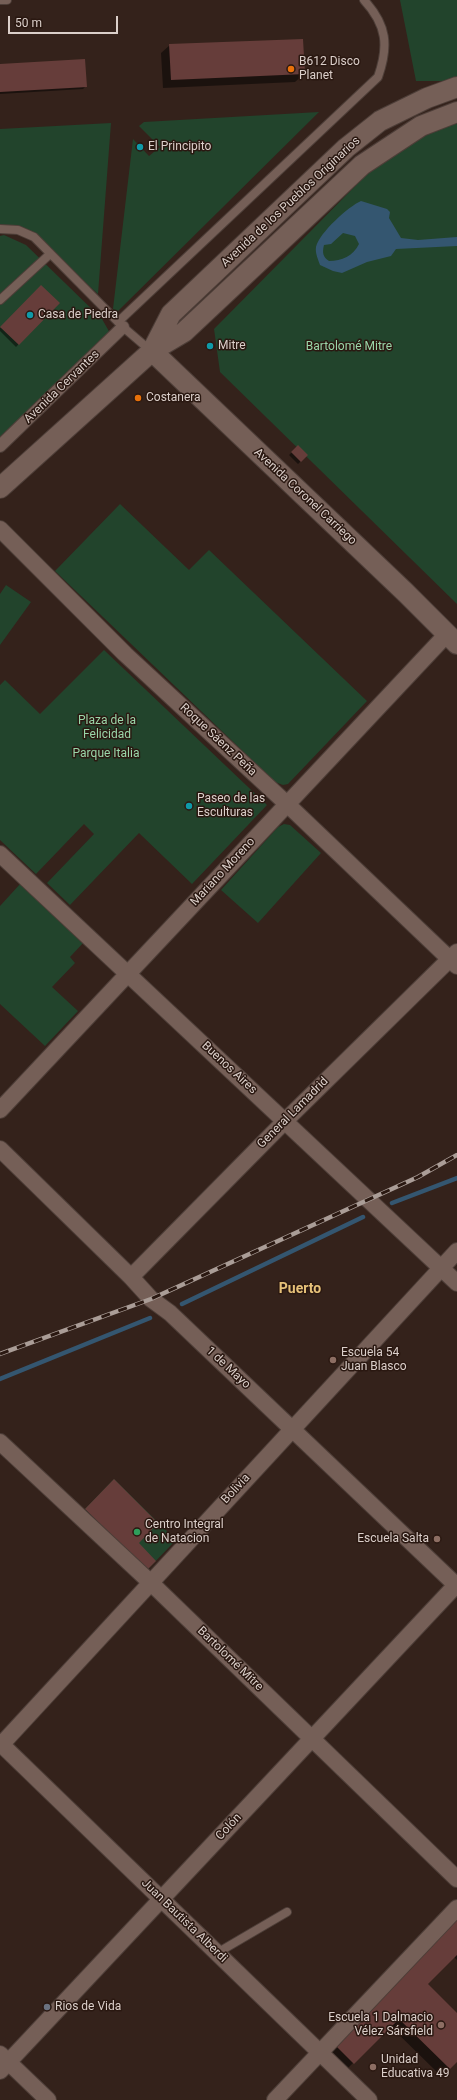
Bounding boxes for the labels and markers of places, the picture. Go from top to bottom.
place label: B612 Disco Planet [299,55,360,83]
marker: B612 Disco Planet [286,64,296,74]
place label: El Principito [148,140,211,154]
marker: El Principito [135,142,145,152]
place label: Casa de Piedra [38,308,118,322]
marker: Casa de Piedra [25,310,35,320]
place label: Mitre [218,339,246,353]
marker: Mitre [205,341,215,351]
place label: Costanera [146,391,201,405]
marker: Costanera [133,393,143,403]
place label: Paseo de las Esculturas [197,792,265,820]
marker: Paseo de las Esculturas [184,801,194,811]
place label: Escuela 54 Juan Blasco [341,1346,407,1374]
marker: Escuela 54 Juan Blasco [328,1355,338,1365]
place label: Centro Integral de Natacion [145,1518,224,1546]
marker: Centro Integral de Natacion [132,1527,142,1537]
place label: Escuela Salta [357,1532,429,1546]
marker: Escuela Salta [432,1534,442,1544]
place label: Rios de Vida [55,2000,121,2014]
marker: Rios de Vida [42,2002,52,2012]
place label: Escuela 1 Dalmacio Vélez Sársfield [328,2011,433,2039]
marker: Escuela 1 Dalmacio Vélez Sársfield [436,2020,446,2030]
place label: Unidad Educativa 49 [381,2053,449,2081]
marker: Unidad Educativa 49 [368,2062,378,2072]

